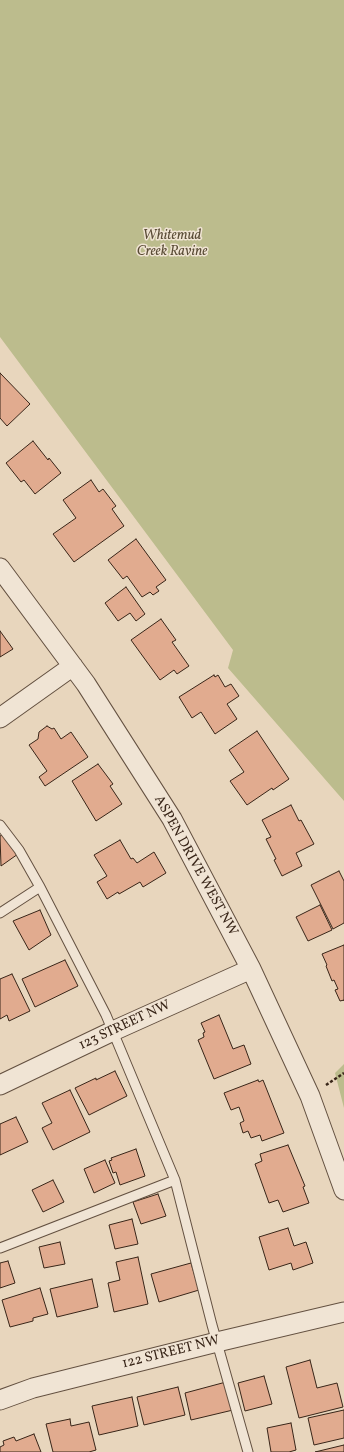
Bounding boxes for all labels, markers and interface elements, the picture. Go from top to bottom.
park label: Whitemud Creek Ravine [137,228,207,260]
street label: ASPEN DRIVE WEST NW [149,793,241,939]
street label: 123 STREET NW [77,997,173,1055]
street label: 122 STREET NW [121,1333,221,1373]

